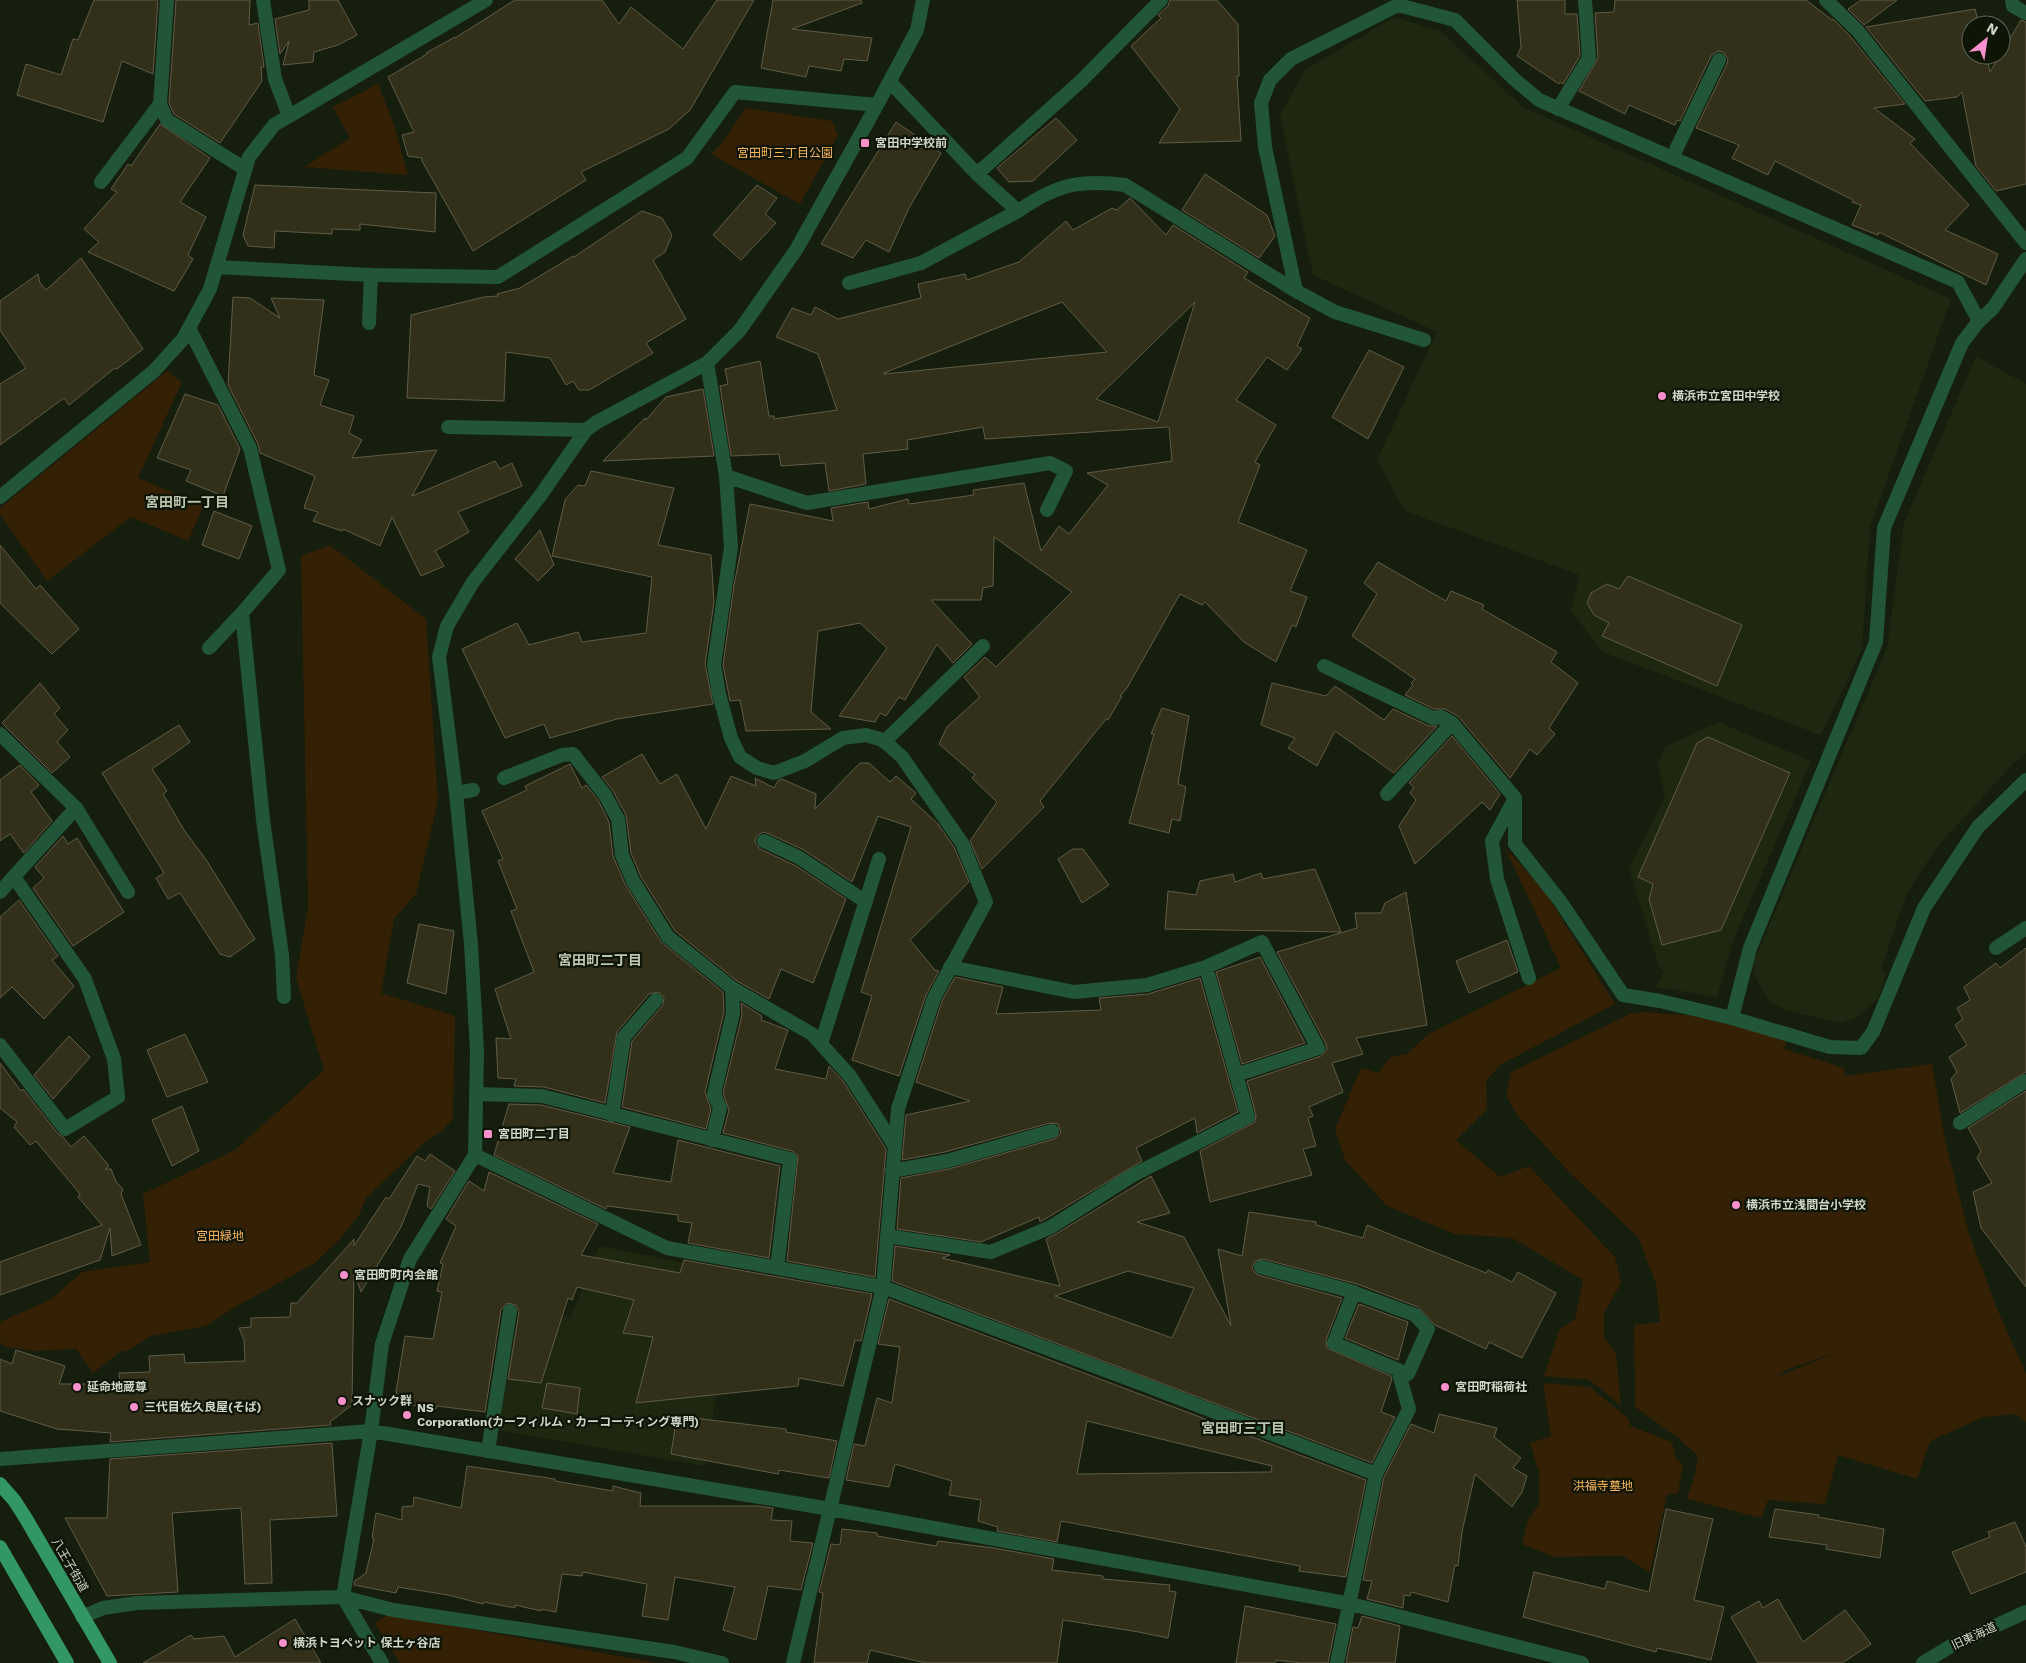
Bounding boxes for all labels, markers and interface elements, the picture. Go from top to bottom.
north arrow [1961,15,2011,65]
text: N [1984,19,2001,38]
place label: 宮田中学校前 [875,136,947,150]
marker: 宮田中学校前 [859,137,871,149]
park label: 宮田町三丁目公園 [737,146,833,160]
place label: 横浜市立宮田中学校 [1672,389,1780,403]
marker: 横浜市立宮田中学校 [1656,390,1668,402]
district label: 宮田町一丁目 [145,494,229,510]
district label: 宮田町二丁目 [558,952,642,968]
place label: 宮田町二丁目 [498,1127,570,1141]
marker: 宮田町二丁目 [482,1128,494,1140]
place label: 横浜市立浅間台小学校 [1746,1198,1866,1212]
marker: 横浜市立浅間台小学校 [1730,1199,1742,1211]
park label: 宮田緑地 [196,1229,244,1243]
place label: 宮田町町内会館 [354,1268,438,1282]
marker: 宮田町町内会館 [338,1269,350,1281]
place label: 延命地蔵尊 [87,1380,147,1394]
place label: 宮田町稲荷社 [1455,1380,1527,1394]
marker: 延命地蔵尊 [71,1381,83,1393]
marker: 宮田町稲荷社 [1439,1381,1451,1393]
place label: スナック群 [352,1394,412,1408]
marker: スナック群 [336,1395,348,1407]
place label: 三代目佐久良屋(そば) [144,1400,261,1414]
marker: 三代目佐久良屋(そば) [128,1401,140,1413]
place label: NS Corporation(カーフィルム・カーコーティング専門) [417,1401,699,1429]
marker: NS Corporation(カーフィルム・カーコーティング専門) [401,1409,413,1421]
district label: 宮田町三丁目 [1201,1420,1285,1436]
park label: 洪福寺墓地 [1573,1479,1633,1493]
street label: 八王子街道 [49,1536,91,1594]
street label: 旧東海道 [1949,1620,1999,1652]
place label: 横浜トヨペット 保土ヶ谷店 [293,1636,440,1650]
marker: 横浜トヨペット 保土ヶ谷店 [277,1637,289,1649]

